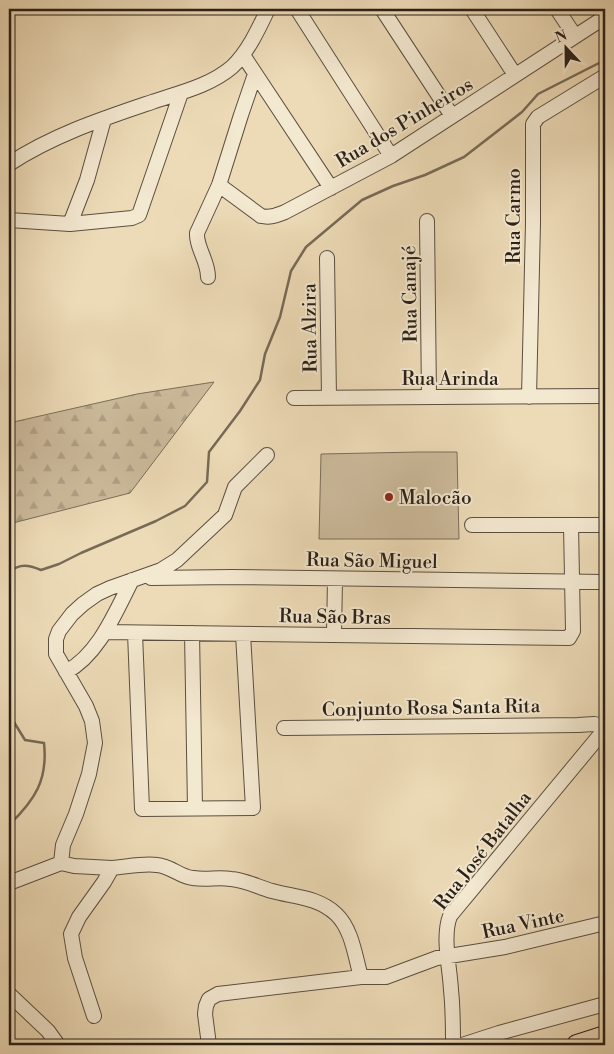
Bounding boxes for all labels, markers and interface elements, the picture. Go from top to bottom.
north arrow [542,22,592,72]
text: N [553,26,570,47]
street label: Rua dos Pinheiros [331,72,478,173]
street label: Rua Carmo [502,168,526,264]
street label: Rua Canajé [397,245,423,343]
street label: Rua Alzira [297,283,323,373]
street label: Rua Arinda [401,367,499,391]
place label: Malocão [399,486,472,510]
marker: Malocão [383,491,395,503]
street label: Rua São Miguel [306,548,438,574]
street label: Rua São Bras [279,604,391,630]
street label: Conjunto Rosa Santa Rita [322,694,541,722]
street label: Rua José Batalha [429,786,537,915]
street label: Rua Vinte [480,904,567,944]

